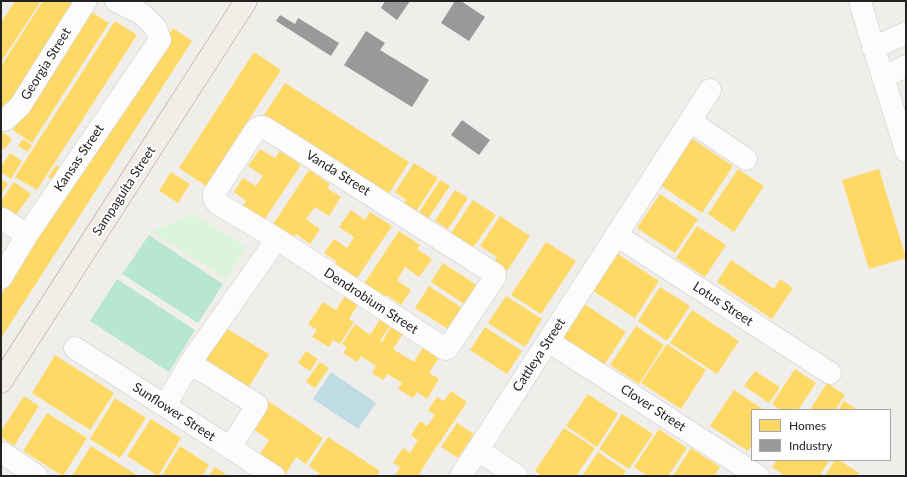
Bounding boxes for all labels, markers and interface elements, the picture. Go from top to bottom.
street label: Georgia Street [18,25,74,103]
street label: Kansas Street [51,121,107,195]
street label: Sampaguita Street [89,143,159,239]
street label: Vanda Street [303,147,373,199]
street label: Dendrobium Street [321,265,421,337]
street label: Lotus Street [690,279,756,329]
street label: Cattleya Street [510,315,568,395]
street label: Sunflower Street [130,379,218,445]
street label: Clover Street [617,381,689,435]
legend [751,409,891,461]
text: Homes [789,418,826,433]
text: Industry [789,438,832,453]

